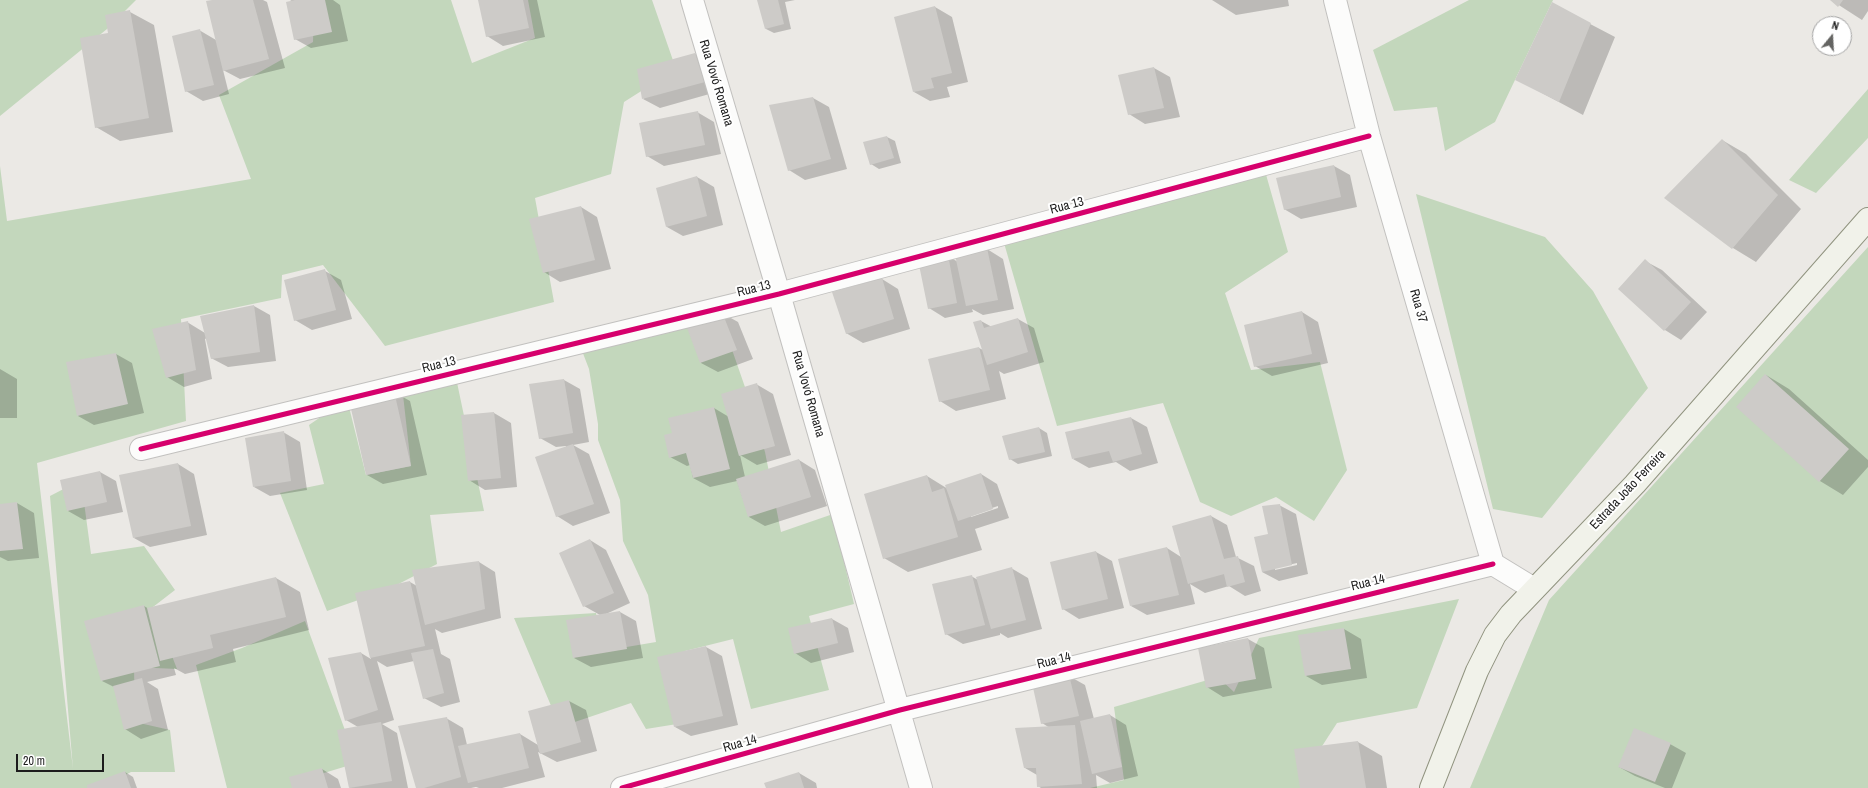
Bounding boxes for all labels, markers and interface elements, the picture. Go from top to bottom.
north arrow [1812,16,1852,56]
text: N [1830,18,1841,33]
street label: Rua Vovó Romana [695,38,737,128]
street label: Rua 13 [1048,194,1086,218]
street label: Rua 13 [735,277,773,301]
street label: Rua 37 [1406,287,1430,325]
street label: Rua Vovó Romana [788,349,828,439]
street label: Rua 13 [420,353,458,377]
street label: Estrada João Ferreira [1587,447,1669,533]
street label: Rua 14 [1349,571,1387,595]
street label: Rua 14 [1035,649,1073,673]
street label: Rua 14 [721,732,759,756]
scale bar [18,746,106,772]
text: 20 m [23,753,45,769]

